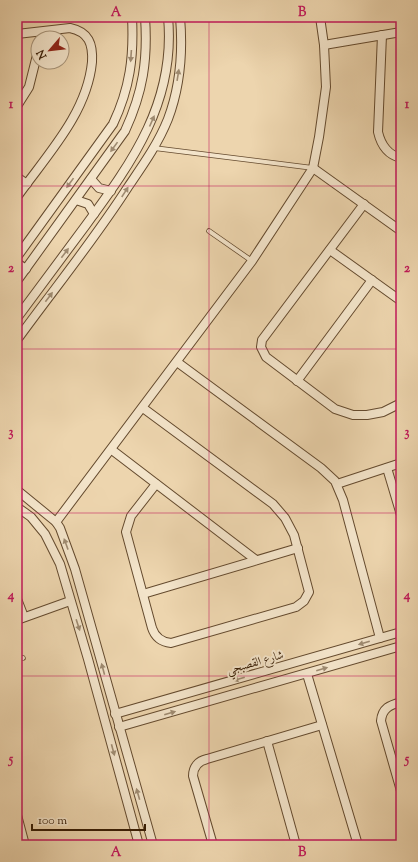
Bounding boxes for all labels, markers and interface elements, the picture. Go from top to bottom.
text: A [111,4,122,22]
text: B [298,4,307,22]
north arrow [30,30,70,70]
text: N [33,46,52,63]
one-way arrow [128,50,135,62]
one-way arrow [175,69,181,81]
text: 1 [9,96,14,114]
text: 1 [405,96,410,114]
one-way arrow [149,116,155,127]
one-way arrow [110,142,118,152]
one-way arrow [66,178,74,188]
one-way arrow [121,187,129,197]
one-way arrow [61,248,69,258]
text: 2 [8,260,15,278]
text: 2 [404,260,411,278]
one-way arrow [44,292,52,302]
text: 3 [8,424,14,442]
text: 3 [404,424,410,442]
one-way arrow [63,538,69,550]
text: 4 [7,587,15,605]
text: 4 [403,587,411,605]
one-way arrow [75,620,81,632]
one-way arrow [357,640,369,646]
street label: شارع القصبجي [225,646,287,682]
one-way arrow [100,663,106,675]
one-way arrow [316,666,328,672]
one-way arrow [232,677,245,683]
one-way arrow [164,710,176,716]
one-way arrow [110,745,116,757]
text: 5 [8,751,14,769]
text: 5 [404,751,410,769]
one-way arrow [135,788,141,800]
scale bar [32,806,145,832]
text: 100 m [38,812,67,830]
text: A [111,844,122,862]
text: B [298,844,307,862]

